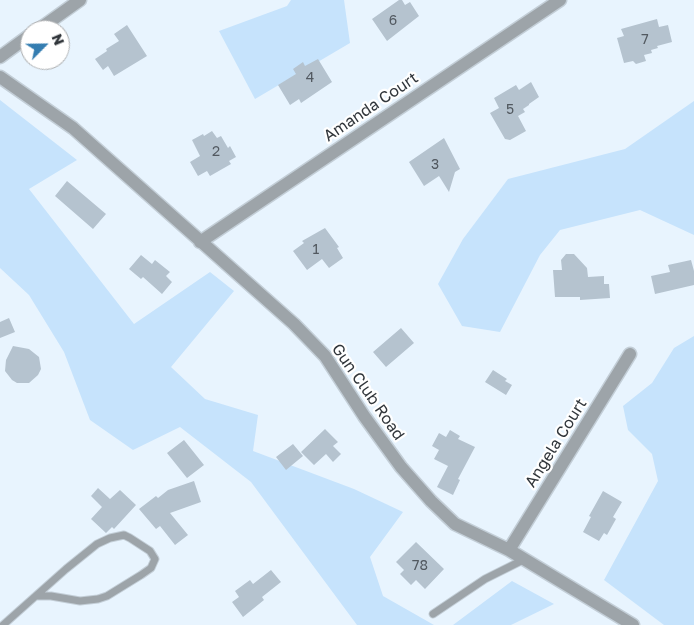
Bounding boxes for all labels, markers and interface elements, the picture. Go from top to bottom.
house number: 6 [389,13,397,29]
north arrow [20,20,70,70]
text: N [48,31,68,48]
house number: 7 [641,32,649,48]
street label: Amanda Court [320,68,422,146]
house number: 4 [306,70,314,86]
house number: 5 [506,102,514,118]
house number: 2 [212,144,220,160]
house number: 3 [431,157,439,173]
house number: 1 [313,242,319,258]
street label: Gun Club Road [328,340,408,444]
street label: Angela Court [521,395,591,491]
house number: 78 [412,558,428,574]

